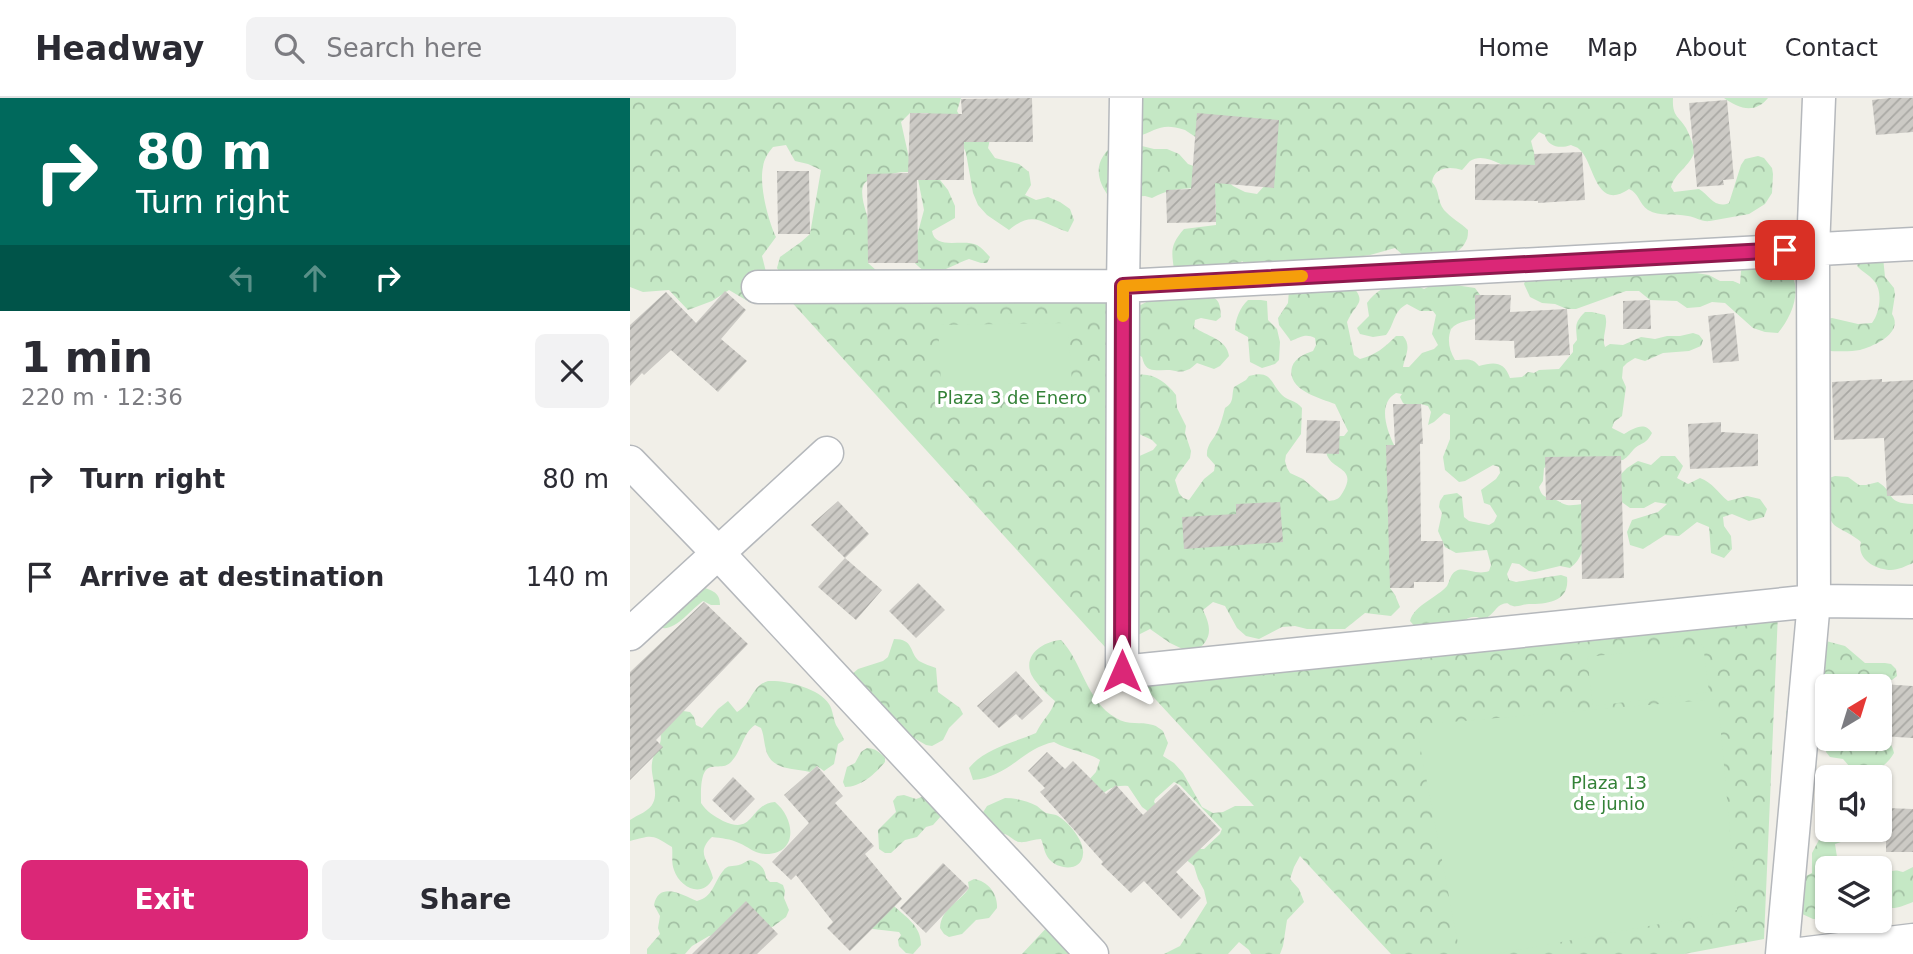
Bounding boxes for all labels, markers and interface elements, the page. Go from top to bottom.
search box [246,17,736,80]
text: Headway [35,29,204,68]
icon: search [270,29,308,67]
text: Search here [326,33,482,63]
text: Home [1478,34,1549,62]
text: Map [1587,34,1638,62]
text: About [1676,34,1747,62]
text: Contact [1785,34,1878,62]
text: 80 m [136,124,272,181]
icon: right [21,126,112,217]
text: Turn right [136,183,289,221]
pin [1755,220,1815,280]
icon: arrive [1766,231,1804,269]
icon: left [223,259,261,297]
icon: ahead [296,259,334,297]
icon: right [369,259,407,297]
text: 1 min [21,333,153,382]
button: close [535,334,609,408]
text: 220 m · 12:36 [21,384,183,410]
park label: Plaza 3 de Enero [937,387,1087,408]
icon: right [21,460,59,498]
text: Turn right [80,464,225,494]
text: 80 m [542,464,609,494]
icon: arrive [21,558,59,596]
text: Arrive at destination [80,562,384,592]
text: 140 m [526,562,609,592]
position arrow [1085,634,1159,708]
north arrow [1815,674,1892,751]
map controls [1815,674,1892,933]
button: sound [1815,765,1892,842]
park label: Plaza 13 de junio [1571,772,1647,814]
button: layers [1815,856,1892,933]
button: Exit [21,860,308,940]
button: Share [322,860,609,940]

